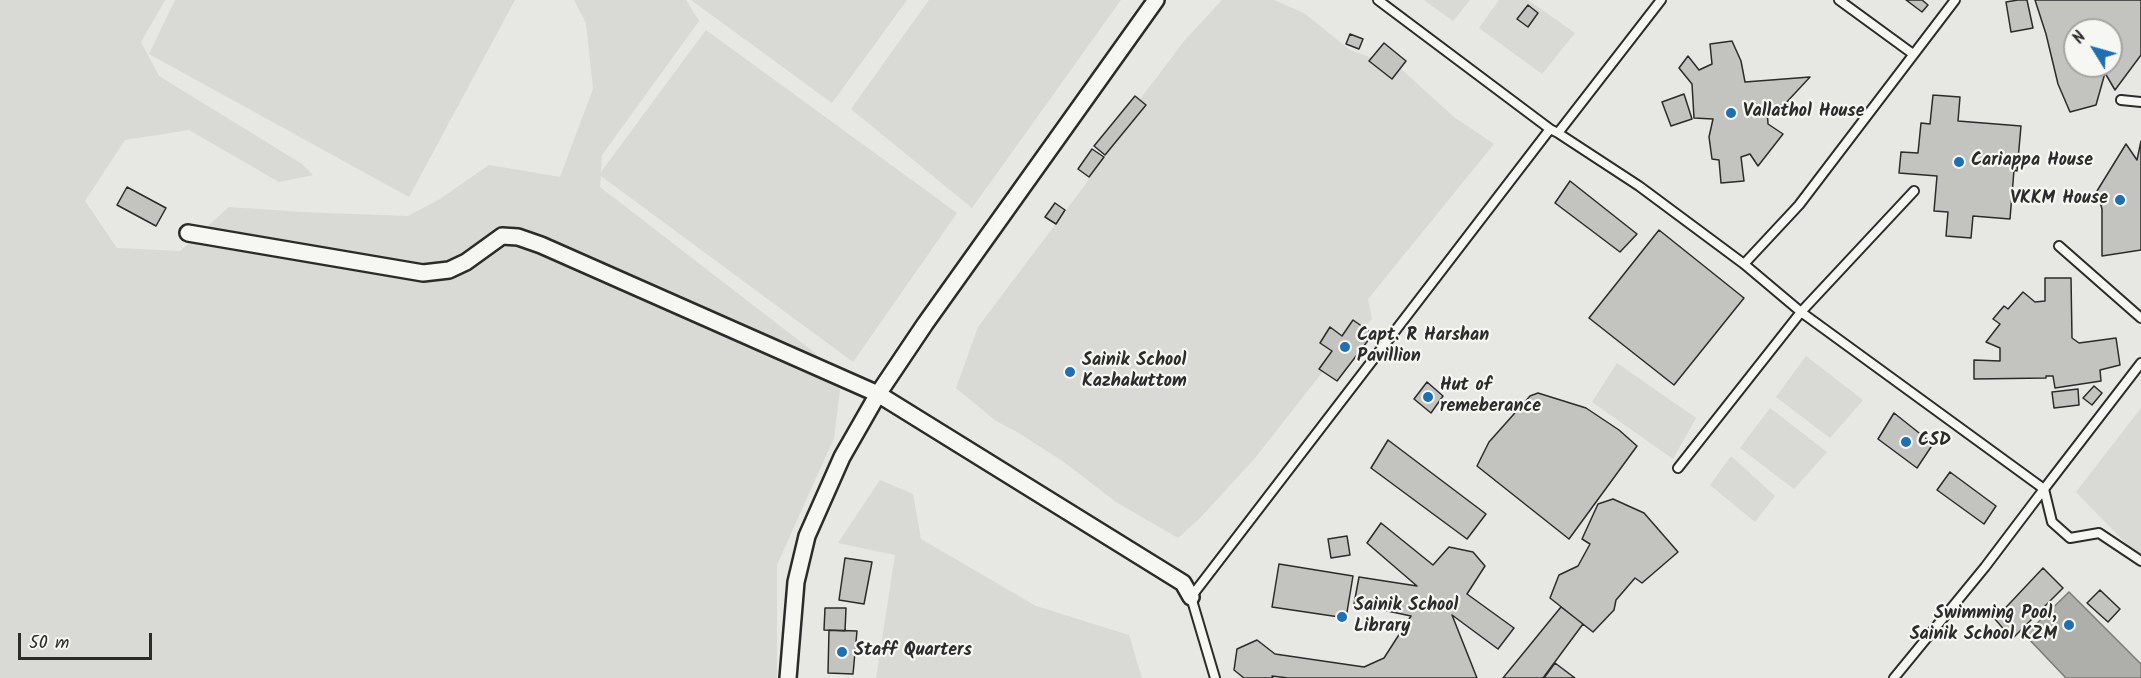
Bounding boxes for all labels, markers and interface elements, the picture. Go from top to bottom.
north arrow [2063,18,2123,78]
text: N [2067,27,2093,50]
place label: Vallathol House [1743,102,1865,124]
marker: Vallathol House [1724,106,1738,120]
place label: Cariappa House [1971,151,2093,173]
marker: Cariappa House [1952,155,1966,169]
place label: VKKM House [2010,189,2108,211]
marker: VKKM House [2113,193,2127,207]
place label: Capt. R Harshan Pavillion [1357,326,1489,368]
marker: Capt. R Harshan Pavillion [1338,340,1352,354]
place label: Sainik School Kazhakuttom [1082,351,1187,394]
marker: Sainik School Kazhakuttom [1063,365,1077,379]
place label: Hut of remeberance [1440,376,1541,418]
marker: Hut of remeberance [1421,390,1435,404]
place label: CSD [1918,431,1951,453]
marker: CSD [1899,435,1913,449]
place label: Sainik School Library [1354,596,1458,638]
place label: Swimming Pool, Sainik School KZM [1910,604,2057,646]
marker: Sainik School Library [1335,610,1349,624]
marker: Swimming Pool, Sainik School KZM [2062,618,2076,632]
scale bar [21,621,154,659]
text: 50 m [29,629,69,658]
place label: Staff Quarters [854,641,972,663]
marker: Staff Quarters [835,645,849,659]

